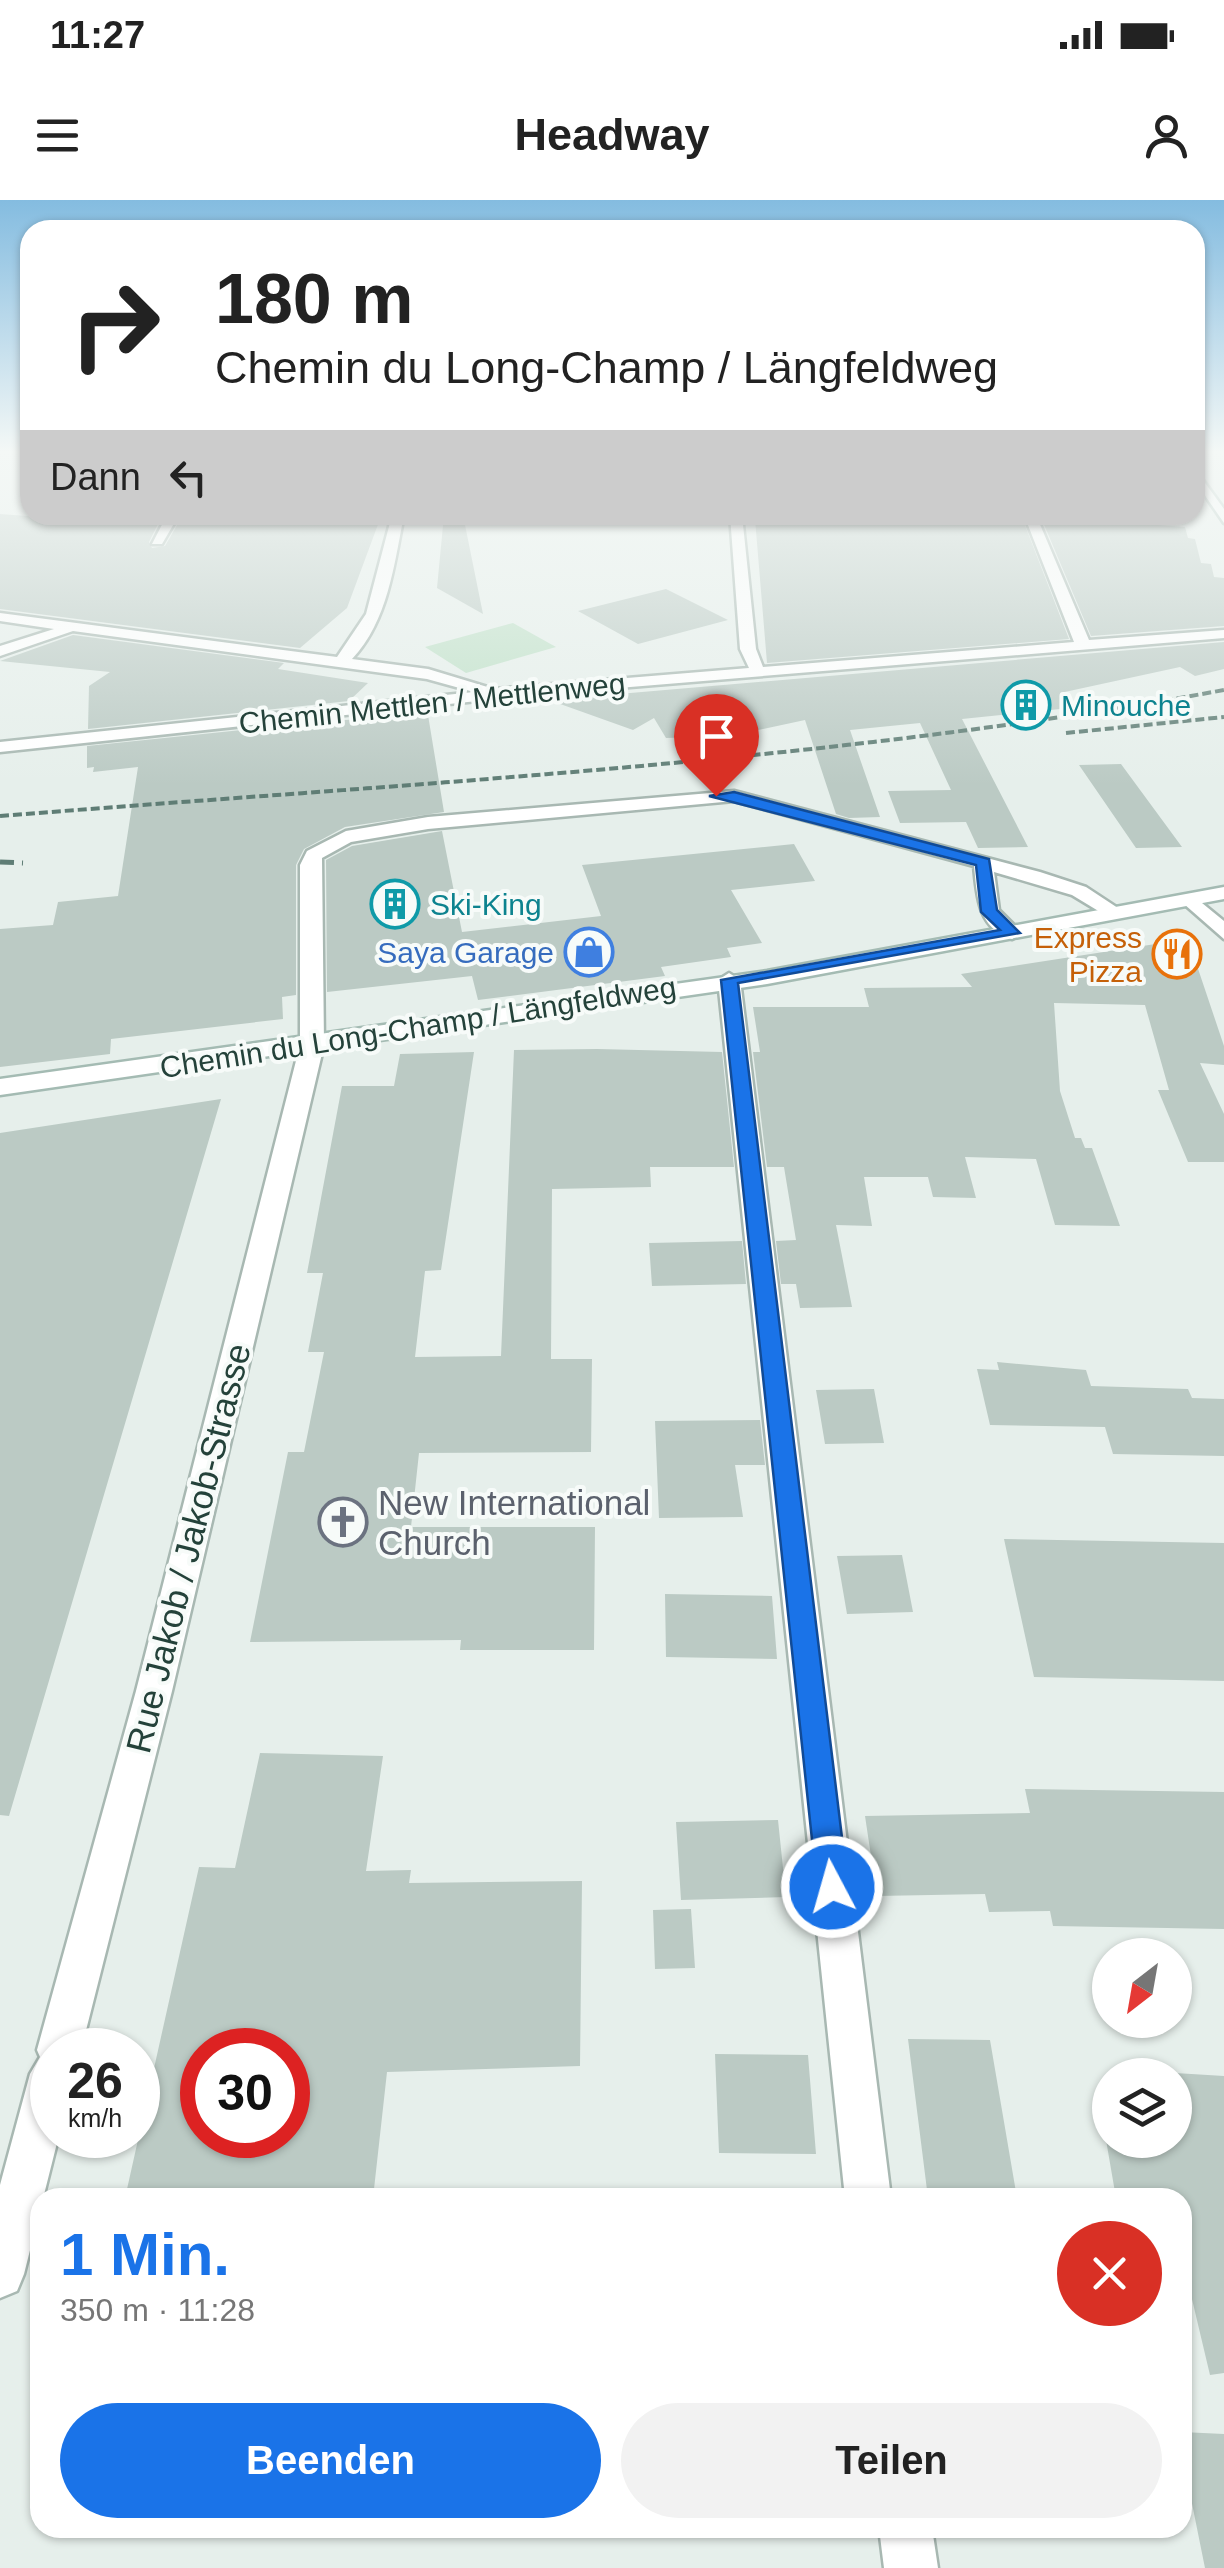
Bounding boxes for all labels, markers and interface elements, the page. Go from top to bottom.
text: 11:27 [50,14,145,56]
icon: menu [30,108,85,163]
icon: person [1139,108,1194,163]
text: Headway [514,109,710,160]
icon: right [50,260,180,390]
text: 180 m [215,260,413,338]
text: Chemin du Long-Champ / Längfeldweg [215,342,998,393]
icon: left [161,450,216,505]
text: Dann [50,456,141,498]
street label: Chemin Mettlen / Mettlenweg [237,666,627,740]
building icon: Minouche [1000,679,1052,731]
place label: Minouche [1061,689,1191,722]
pin [674,694,759,797]
icon: arrive [689,709,744,764]
building icon: Ski-King [369,878,421,930]
place label: Ski-King [430,888,542,921]
place label: Express Pizza [1034,921,1142,988]
shop icon: Saya Garage [563,926,615,978]
restaurant icon: Express Pizza [1151,928,1203,980]
place label: Saya Garage [377,936,554,969]
street label: Chemin du Long-Champ / Längfeldweg [158,970,678,1084]
street label: Rue Jakob / Jakob-Strasse [118,1339,258,1757]
place label: New International Church [378,1483,650,1562]
church icon: New International Church [317,1496,369,1548]
position arrow [780,1835,884,1939]
north arrow [1092,1938,1192,2038]
map controls [1092,1938,1192,2158]
speed limit sign: 30 [180,2028,310,2158]
text: 26 [67,2053,123,2109]
button: layers [1092,2058,1192,2158]
text: km/h [68,2104,122,2132]
text: 1 Min. [60,2221,230,2288]
button: close [1057,2221,1162,2326]
text: 350 m · 11:28 [60,2292,255,2328]
button: Beenden [60,2403,601,2518]
button: Teilen [621,2403,1162,2518]

